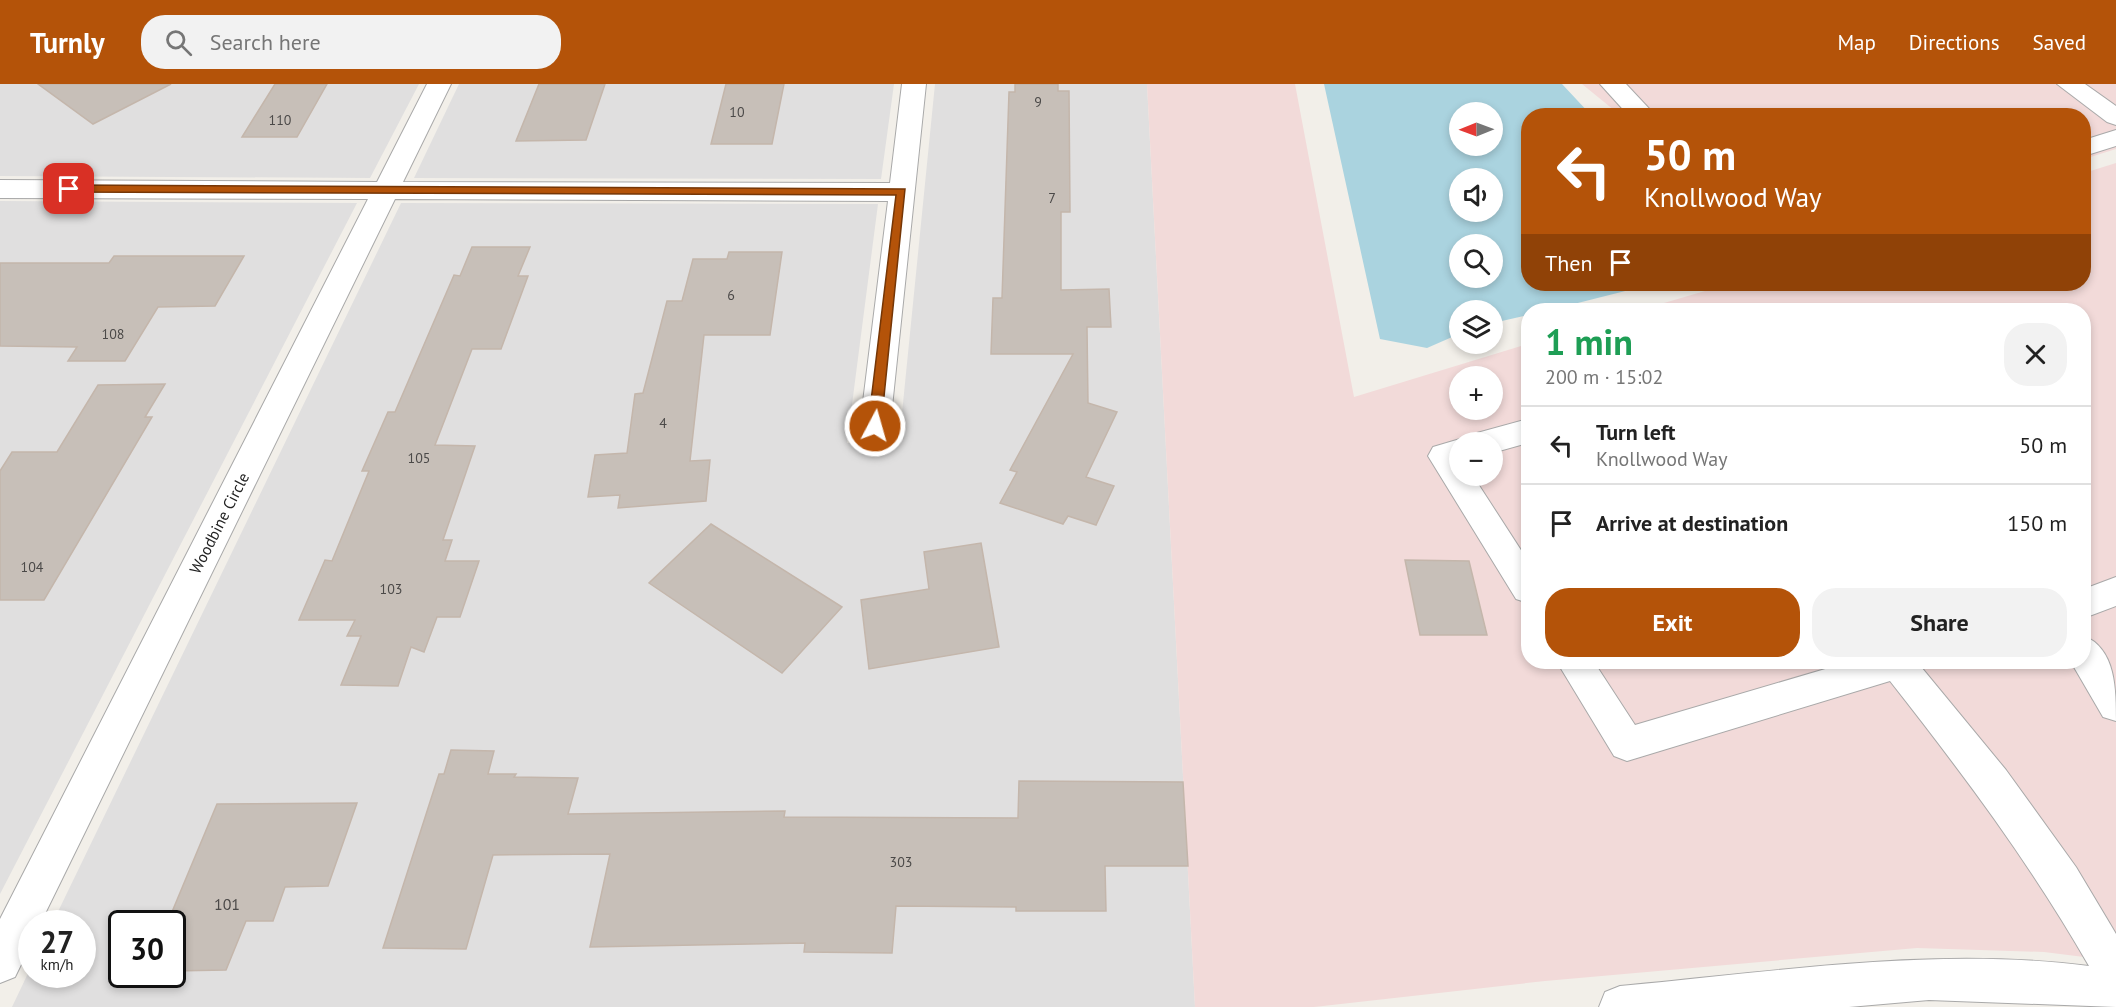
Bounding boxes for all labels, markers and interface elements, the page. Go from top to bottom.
search box [141,15,561,69]
text: Turnly [30,24,105,61]
icon: search [162,26,195,59]
text: Search here [210,28,321,56]
text: Map [1837,29,1876,56]
text: Directions [1909,29,2000,56]
text: Saved [2033,29,2086,56]
house number: 9 [1034,93,1042,111]
north arrow [1449,102,1503,156]
map controls [1449,102,1503,486]
house number: 10 [729,103,745,121]
house number: 110 [269,111,292,129]
text: 50 m [1644,127,1736,182]
icon: left [1545,132,1623,210]
pin [43,163,94,214]
button: sound [1449,168,1503,222]
icon: arrive [52,172,85,205]
text: Knollwood Way [1644,180,1822,214]
house number: 7 [1048,189,1056,207]
button: search [1449,234,1503,288]
icon: arrive [1604,246,1637,279]
text: Then [1545,249,1592,277]
house number: 6 [727,286,735,304]
button: layers [1449,300,1503,354]
text: 1 min [1545,318,1633,365]
button: close [2004,323,2067,386]
house number: 108 [102,325,124,343]
text: 200 m · 15:02 [1545,364,1663,390]
button: + [1449,366,1503,420]
position arrow [843,394,907,458]
house number: 4 [659,414,667,432]
text: Turn left [1596,418,1676,446]
icon: left [1545,429,1578,462]
text: 50 m [2019,431,2067,459]
button: − [1449,432,1503,486]
text: Knollwood Way [1596,446,1728,472]
house number: 105 [408,449,430,467]
street label: Woodbine Circle [185,469,253,577]
icon: arrive [1545,507,1578,540]
text: Arrive at destination [1596,509,1788,537]
text: 150 m [2007,509,2067,537]
house number: 104 [21,558,44,576]
house number: 103 [380,580,402,598]
button: Exit [1545,588,1800,657]
button: Share [1812,588,2067,657]
house number: 303 [890,853,912,871]
house number: 101 [214,894,240,914]
speed limit sign: 30 [108,910,186,988]
text: 27 [40,922,74,961]
text: km/h [41,955,73,974]

